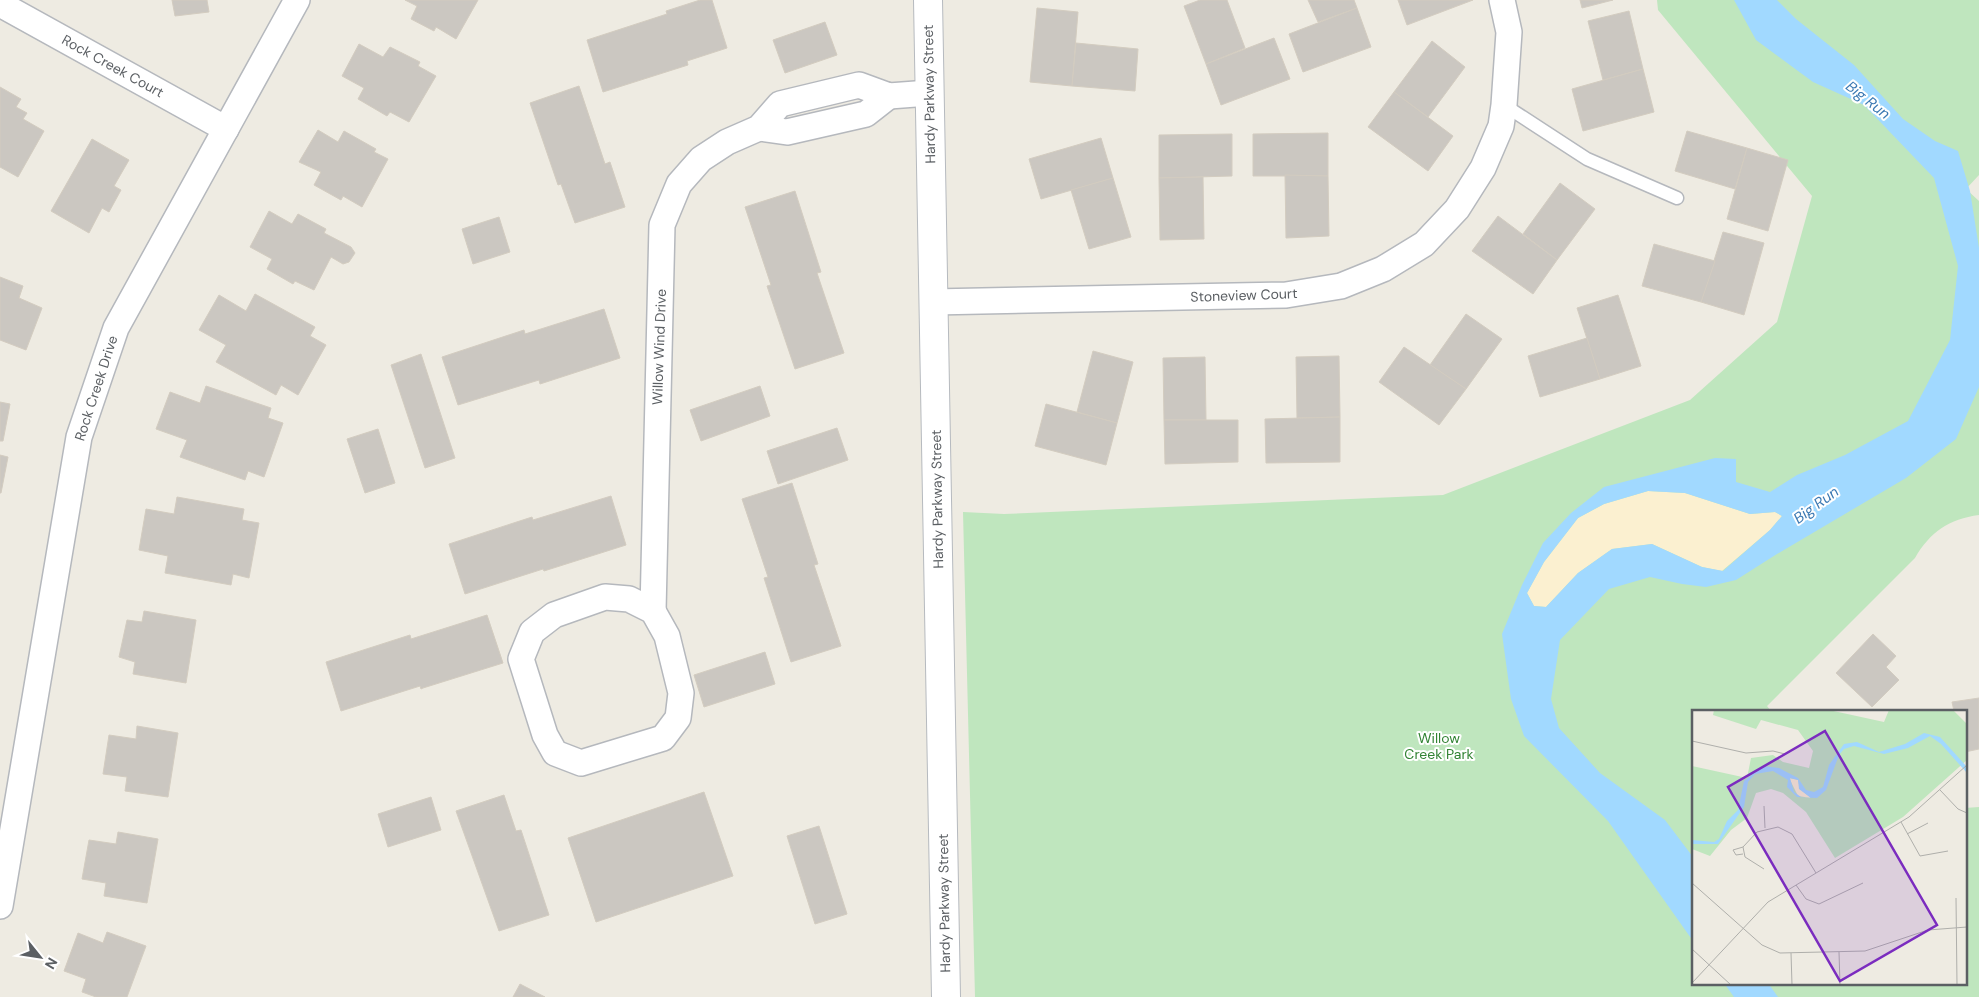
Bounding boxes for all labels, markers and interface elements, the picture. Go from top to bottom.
street label: Hardy Parkway Street [919,24,939,164]
street label: Rock Creek Court [59,31,167,101]
water label: Big Run [1842,76,1895,124]
street label: Stoneview Court [1190,284,1298,306]
street label: Willow Wind Drive [648,289,670,405]
street label: Rock Creek Drive [70,333,122,443]
street label: Hardy Parkway Street [927,429,947,569]
water label: Big Run [1789,482,1843,528]
inset map [1692,710,1966,984]
park label: Willow Creek Park [1404,729,1474,763]
street label: Hardy Parkway Street [934,833,954,973]
north arrow [15,932,65,982]
text: N [41,955,62,972]

